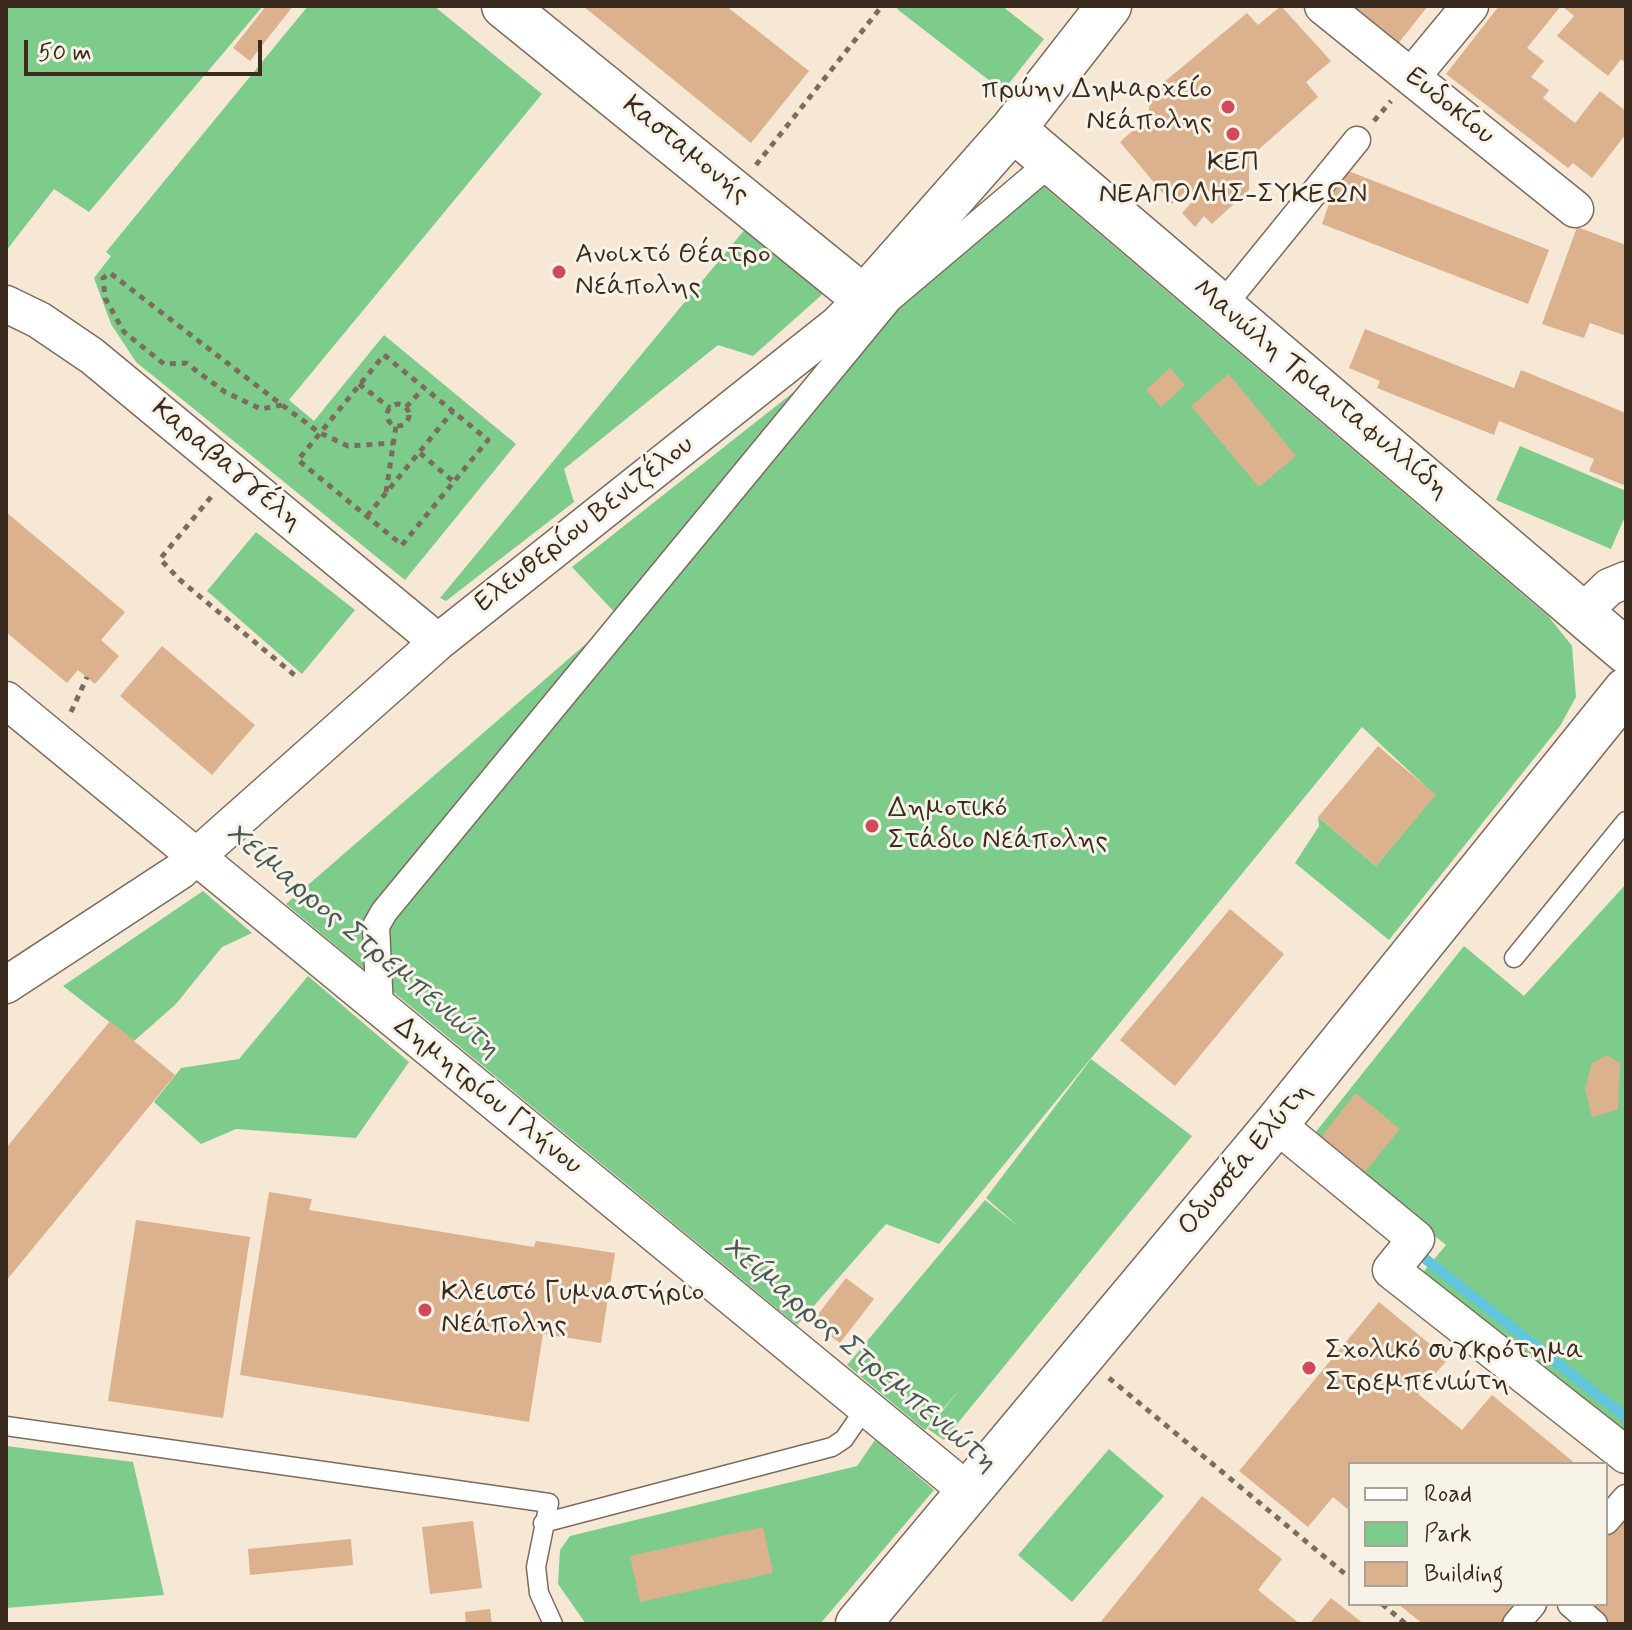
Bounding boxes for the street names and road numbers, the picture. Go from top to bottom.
street label: Ευδοκίου [1398,61,1500,153]
street label: Κασταμονής [615,90,755,212]
street label: Μανώλη Τριανταφυλλίδη [1185,273,1455,507]
street label: Καραβαγγέλη [144,393,308,539]
street label: Ελευθερίου Βενιζέλου [469,429,701,621]
street label: Δημητρίου Γλήνου [386,1011,588,1183]
street label: Οδυσσέα Ελύτη [1172,1076,1320,1244]

